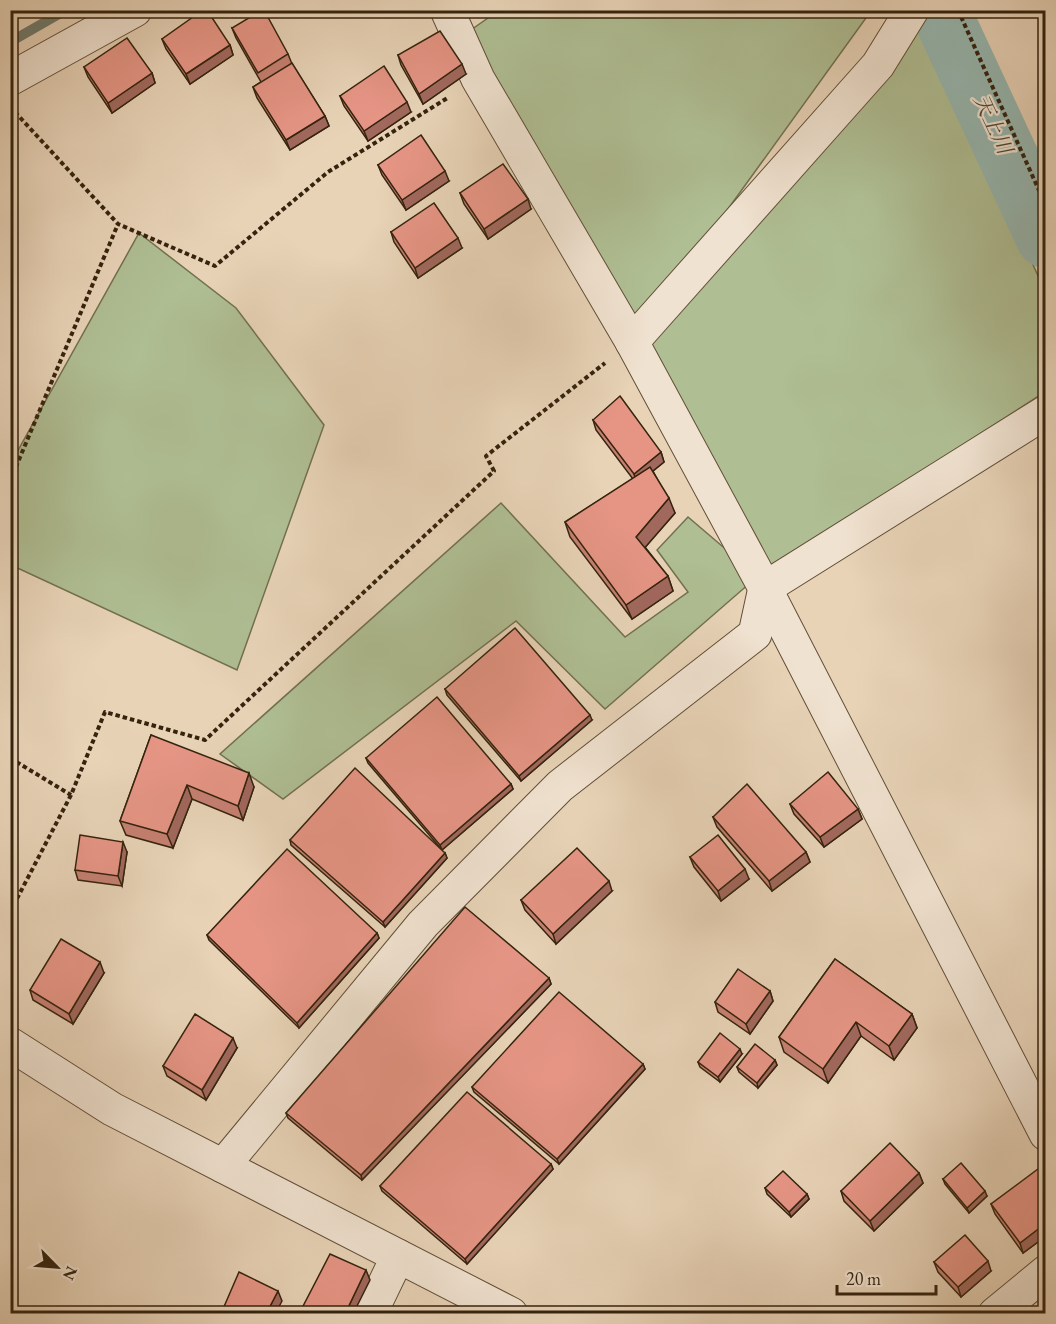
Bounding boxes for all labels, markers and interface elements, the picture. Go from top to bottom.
water label: 天上川 [968,90,1020,160]
north arrow [27,1237,87,1297]
scale bar [837,1258,936,1296]
text: N [58,1263,82,1283]
text: 20 m [846,1267,881,1290]

